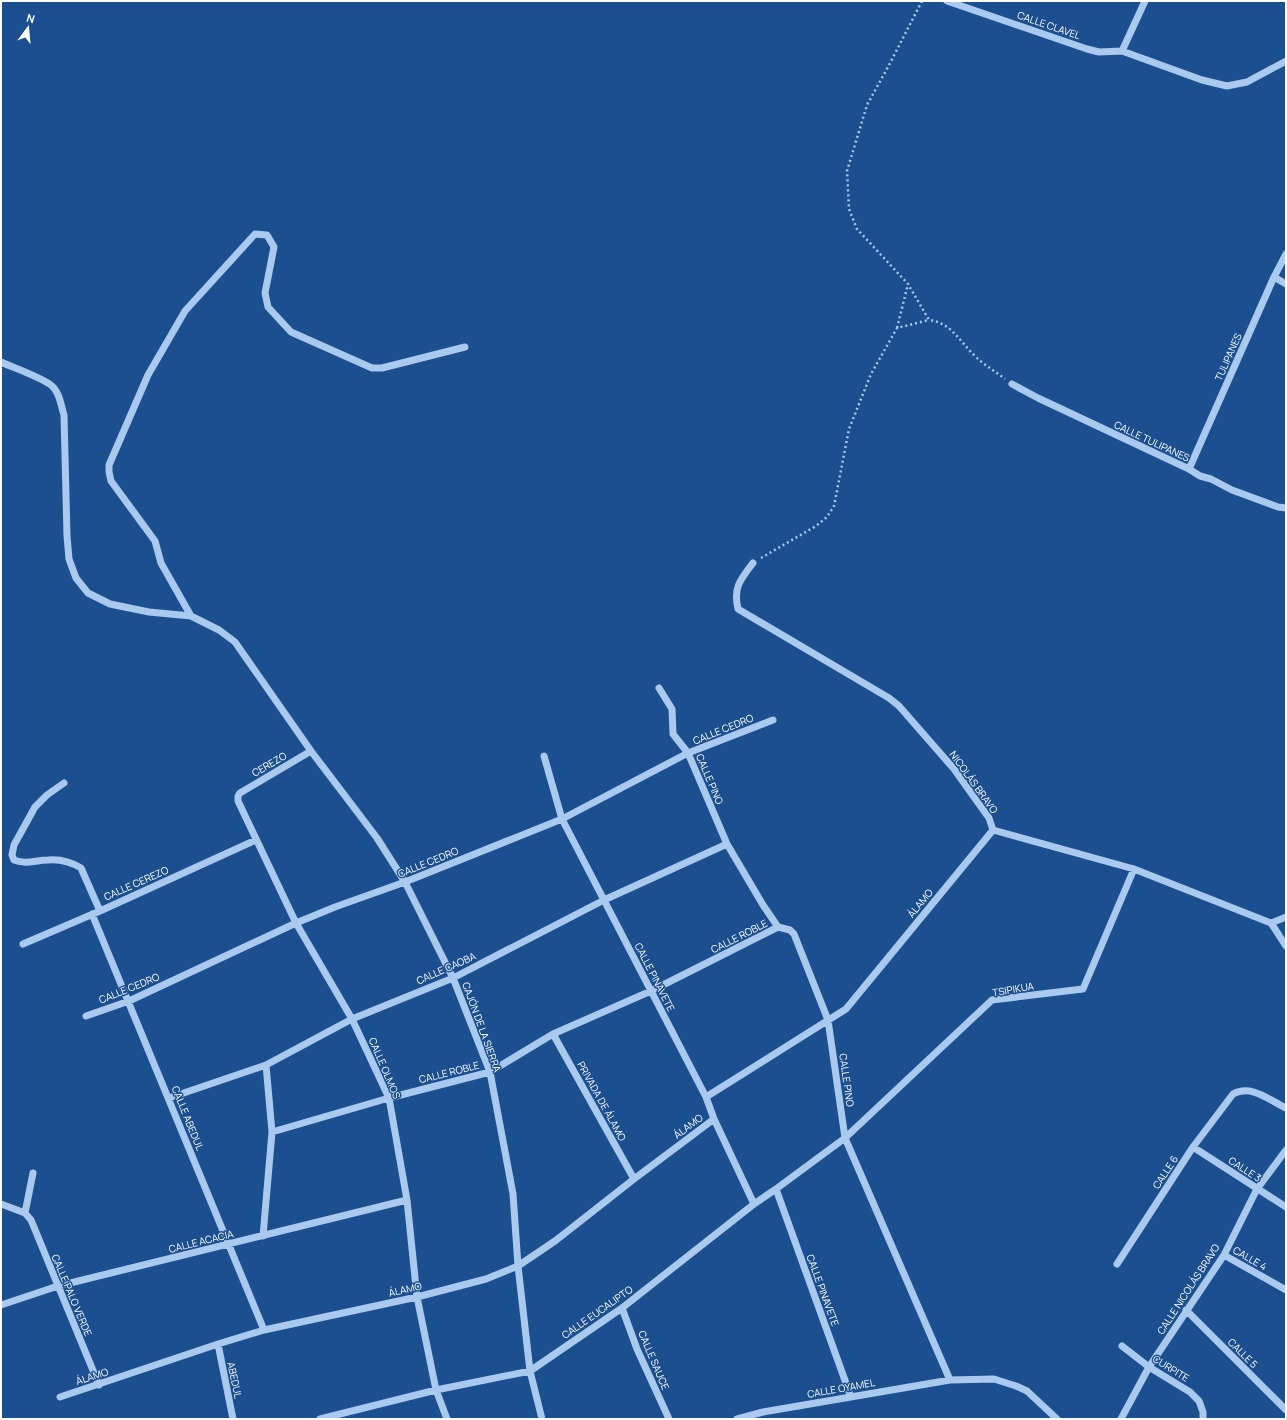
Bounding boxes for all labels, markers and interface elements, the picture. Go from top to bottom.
north arrow [8,8,48,48]
street label: CALLE CLAVEL [1016,8,1082,42]
text: N [25,10,37,26]
street label: TULIPANES [1211,331,1245,383]
street label: CALLE TULIPANES [1112,417,1192,465]
street label: CALLE CEDRO [691,710,755,748]
street label: CEREZO [249,748,289,780]
street label: NICOLÁS BRAVO [947,748,1001,816]
street label: CALLE PINO [693,752,727,806]
street label: CALLE CEDRO [396,843,460,881]
street label: CALLE CEREZO [101,862,171,904]
street label: ÁLAMO [904,886,936,920]
street label: CALLE ROBLE [708,916,770,956]
street label: CALLE PINAVETE [632,940,678,1014]
street label: CALLE CAOBA [414,948,479,987]
street label: CALLE CEDRO [97,969,161,1007]
street label: TSIPIKUA [991,978,1035,1000]
street label: CAJÓN DE LA SIERRA [459,980,505,1075]
street label: CALLE OLMOS [366,1035,404,1101]
street label: CALLE PINO [836,1052,858,1108]
street label: CALLE ROBLE [417,1058,481,1086]
street label: PRIVADA DE ÁLAMO [574,1059,630,1143]
street label: CALLE ABEDUL [169,1084,207,1152]
street label: ÁLAMO [670,1110,706,1142]
street label: CALLE 6 [1149,1153,1181,1191]
street label: CALLE 3 [1226,1153,1264,1185]
street label: CALLE ACACIA [167,1226,235,1256]
street label: CALLE NICOLÁS BRAVO [1153,1241,1223,1337]
street label: CALLE 4 [1230,1243,1270,1273]
street label: CALLE PALO VERDE [48,1252,96,1338]
street label: CALLE PINAVETE [804,1252,843,1328]
street label: ÁLAMO [387,1278,423,1300]
street label: CALLE EUCALIPTO [559,1282,635,1342]
street label: CALLE SAUCE [635,1328,673,1392]
street label: CALLE 5 [1225,1335,1261,1371]
street label: CURPITE [1150,1351,1192,1385]
street label: ABEDUL [224,1360,246,1400]
street label: ÁLAMO [74,1364,110,1388]
street label: CALLE OYAMEL [806,1375,876,1401]

